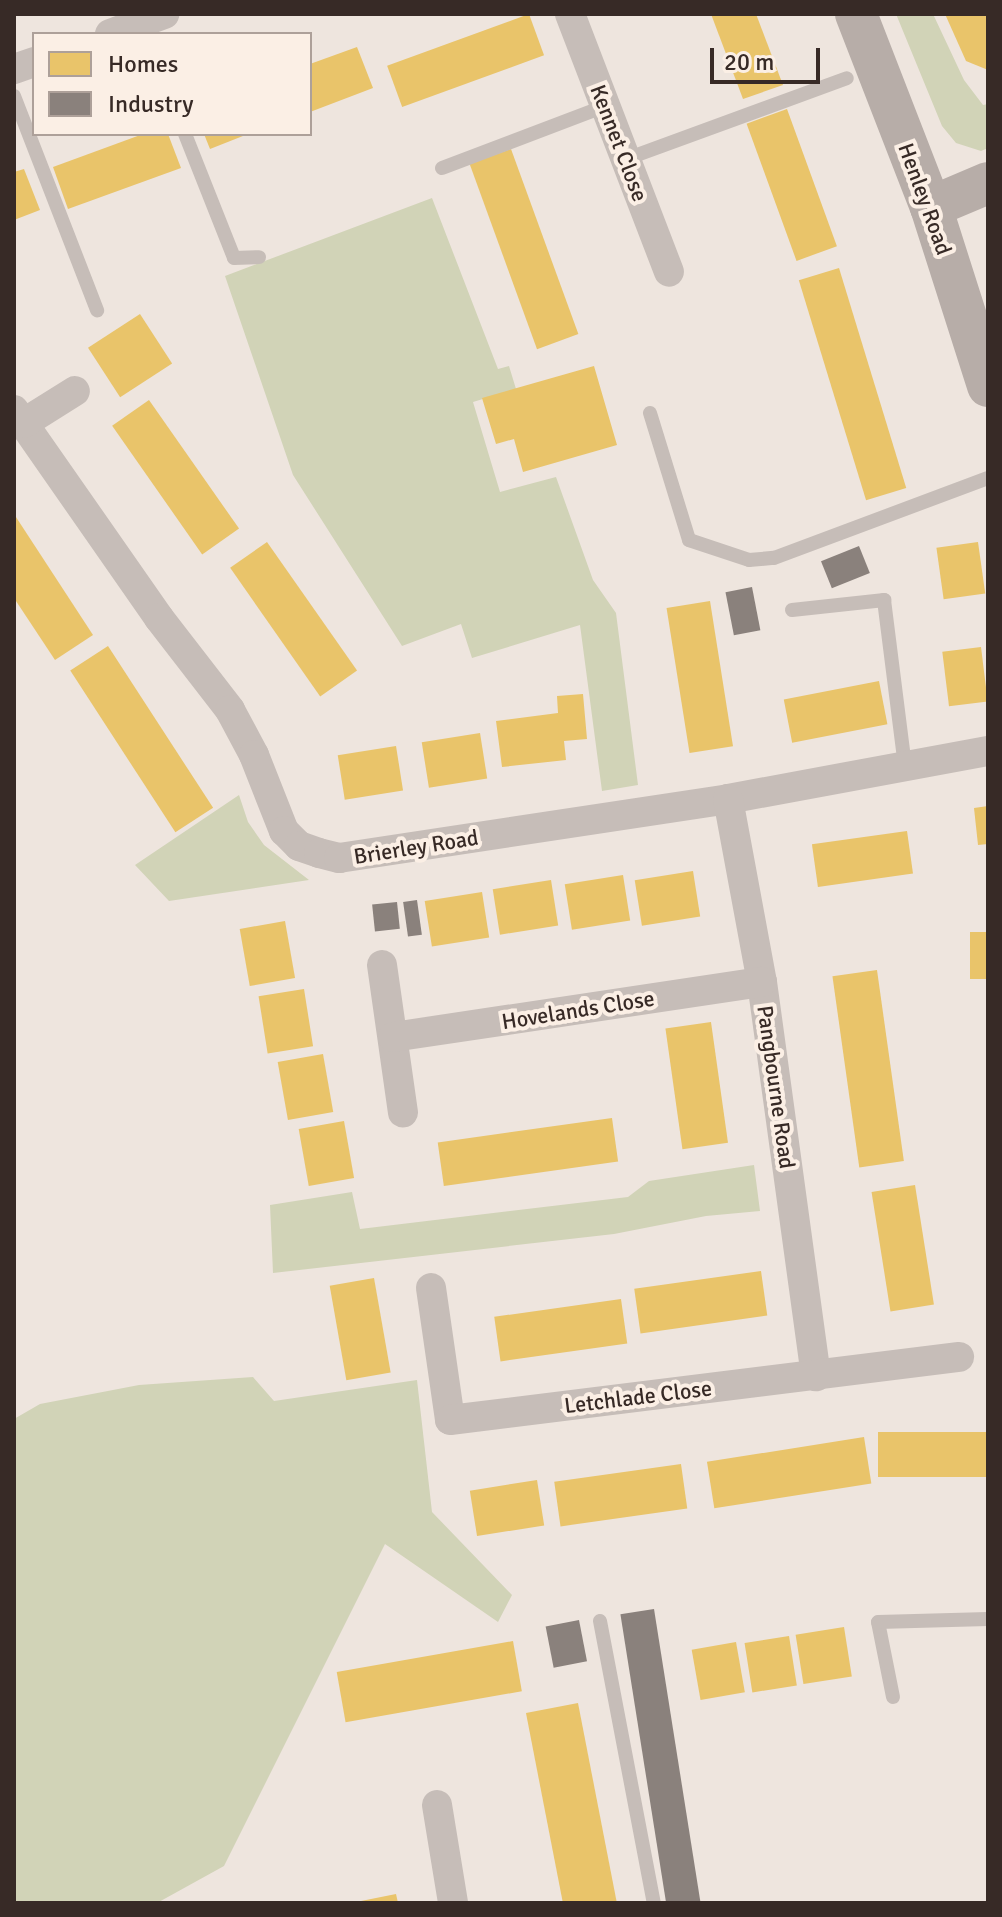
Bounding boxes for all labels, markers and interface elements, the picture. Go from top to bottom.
legend [32,32,312,136]
scale bar [714,32,824,82]
text: 20 m [724,47,774,77]
text: Homes [108,49,178,79]
street label: Kennet Close [585,81,653,205]
text: Industry [108,89,194,119]
street label: Henley Road [893,139,957,259]
street label: Brierley Road [352,824,480,870]
street label: Hovelands Close [500,985,656,1035]
street label: Pangbourne Road [751,1004,801,1170]
street label: Letchlade Close [563,1375,713,1419]

